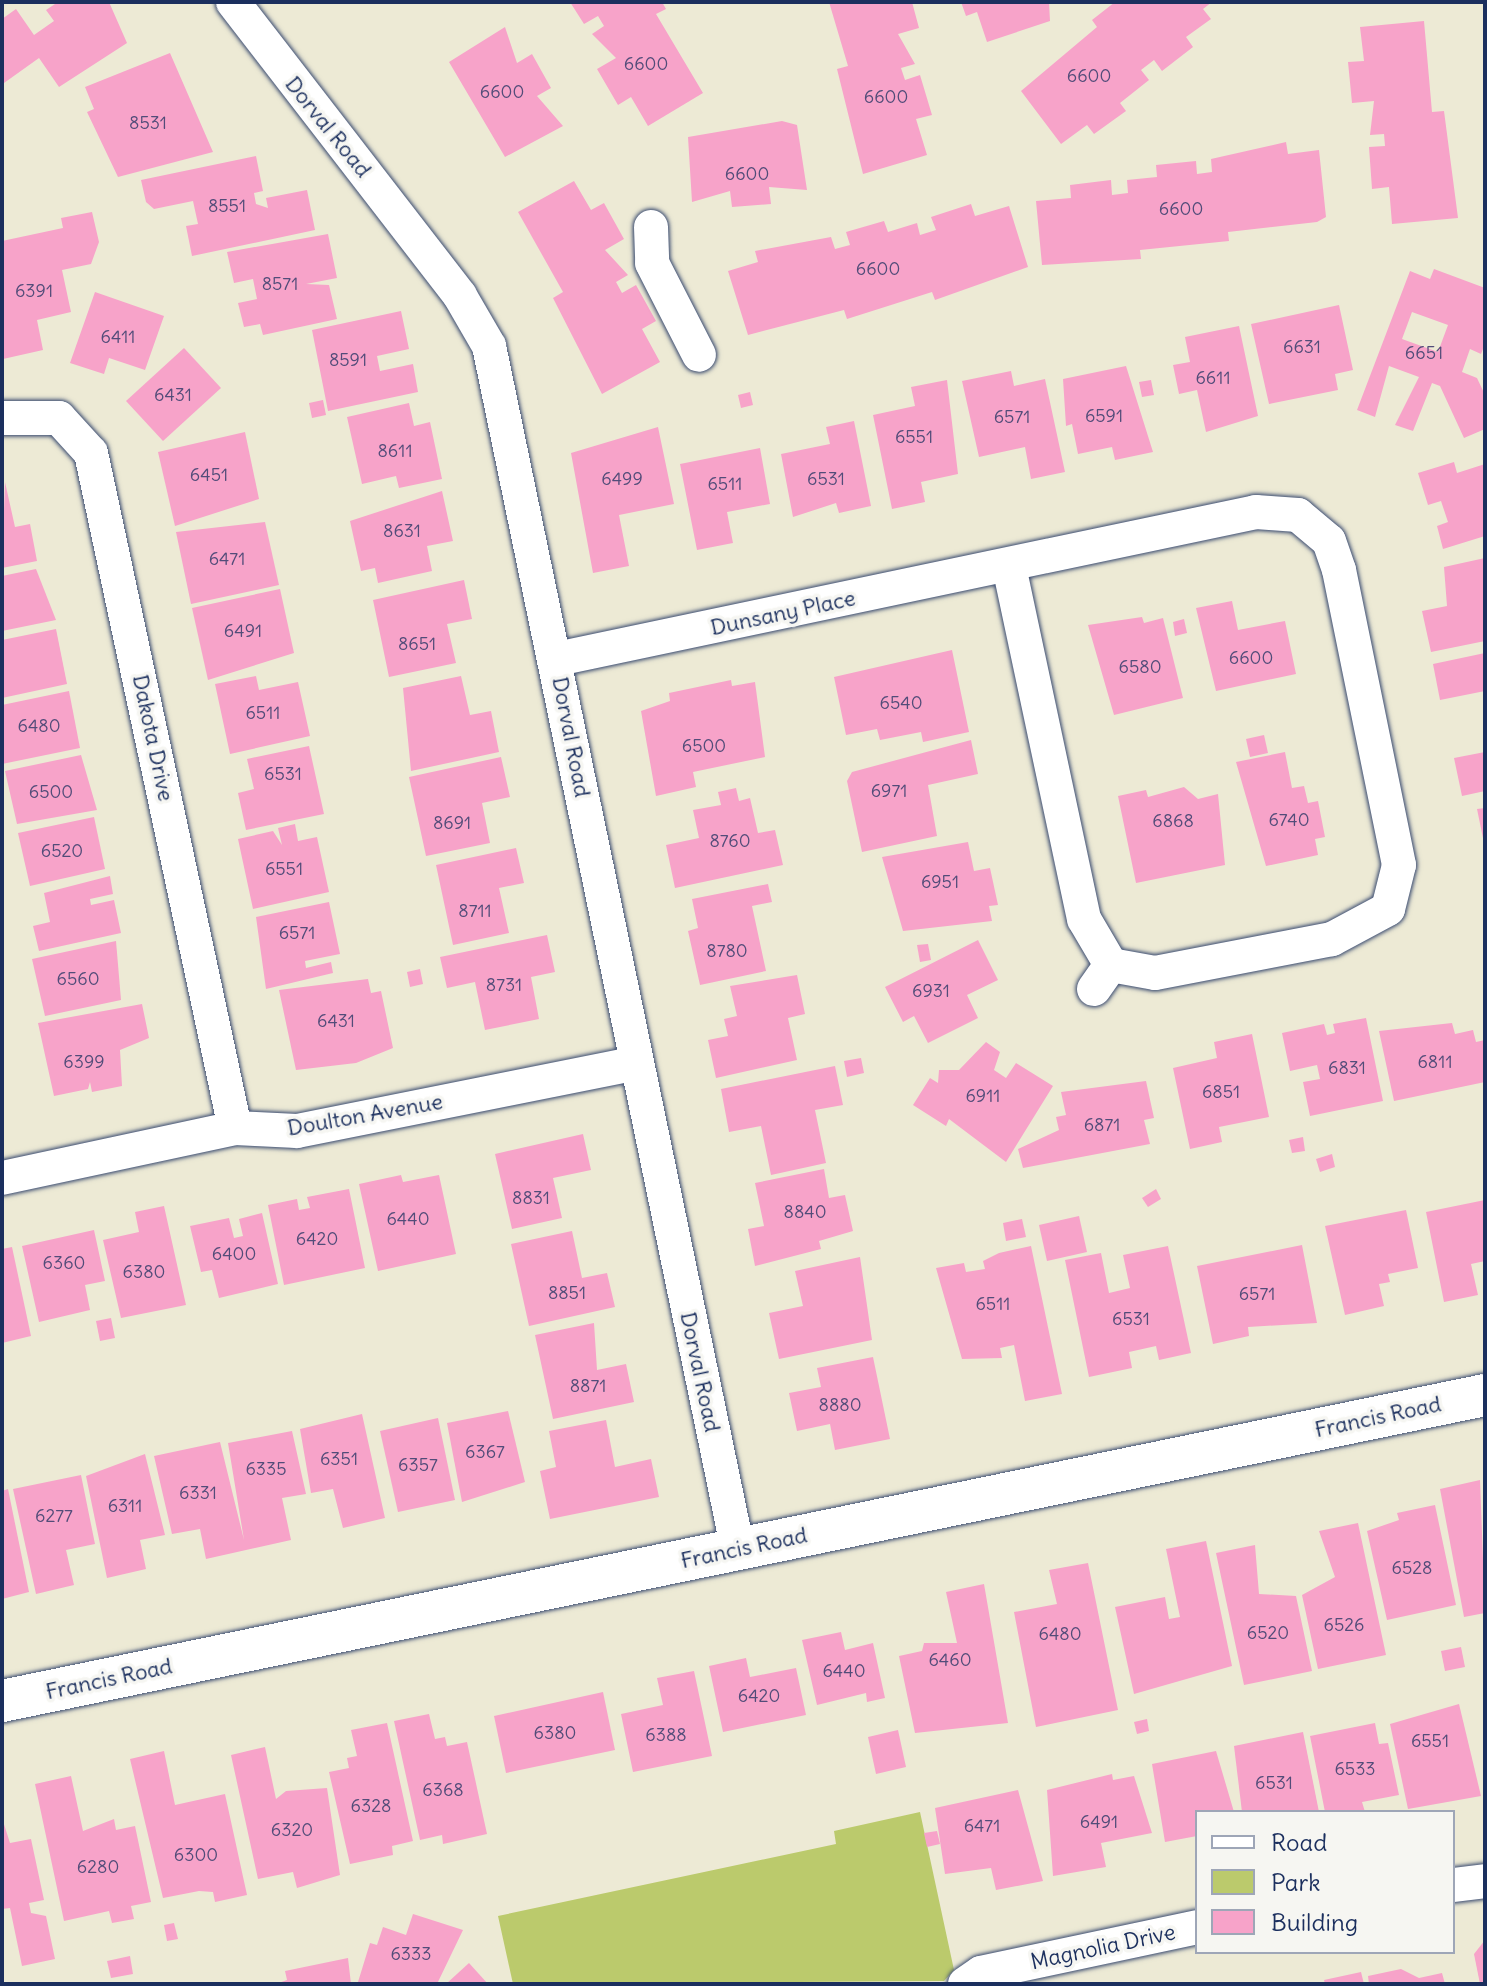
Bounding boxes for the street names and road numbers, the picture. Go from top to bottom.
street label: Dorval Road [279,71,377,183]
street label: Dunsany Place [708,585,858,641]
street label: Dakota Drive [127,672,179,804]
street label: Dorval Road [546,675,596,799]
street label: Doulton Avenue [285,1088,445,1142]
street label: Dorval Road [674,1310,726,1434]
street label: Francis Road [1312,1391,1444,1443]
street label: Francis Road [678,1522,810,1574]
street label: Francis Road [43,1653,175,1705]
street label: Magnolia Drive [1028,1919,1178,1975]

